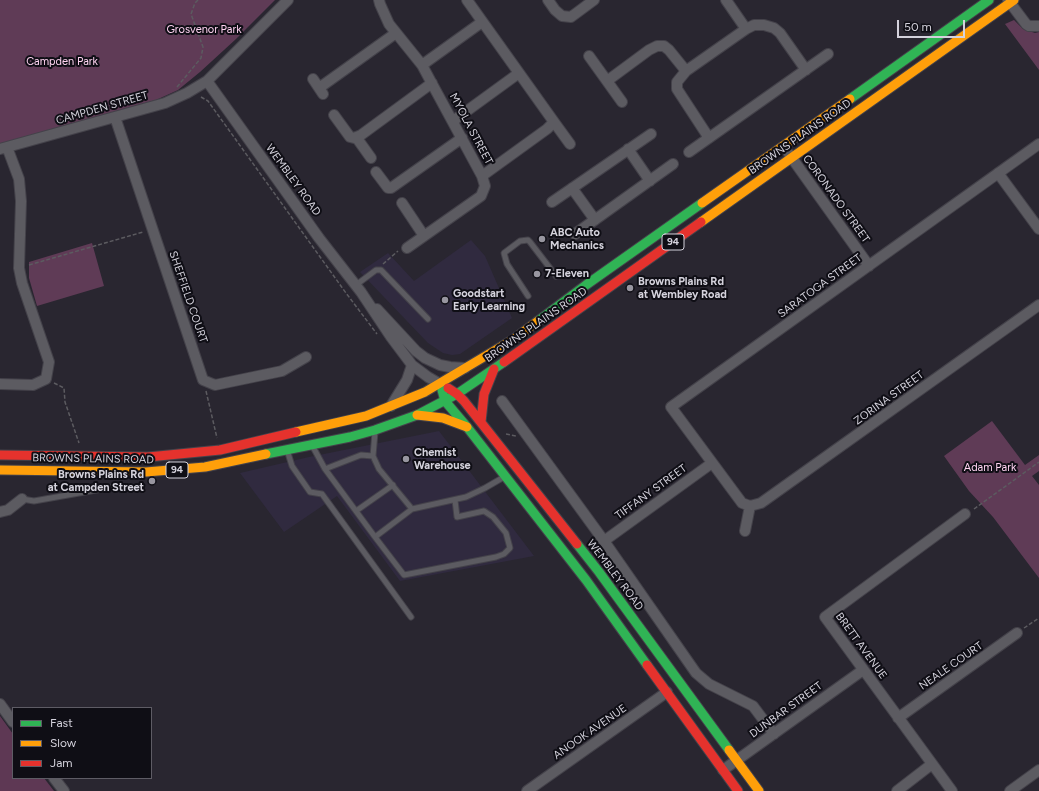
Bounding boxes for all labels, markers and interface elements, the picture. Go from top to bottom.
scale bar [899,12,967,38]
text: 50 m [904,20,932,34]
park label: Grosvenor Park [166,23,242,37]
park label: Campden Park [26,55,98,69]
street label: CAMPDEN STREET [54,89,150,127]
street label: MYOLA STREET [447,91,495,167]
street label: BROWNS PLAINS ROAD [746,97,854,177]
street label: WEMBLEY ROAD [263,142,323,218]
street label: CORONADO STREET [800,152,872,246]
place label: ABC Auto Mechanics [550,226,604,252]
marker: ABC Auto Mechanics [537,234,547,244]
road number: 94 [662,234,684,250]
street label: SHEFFIELD COURT [166,249,210,345]
street label: SARATOGA STREET [776,251,864,321]
place label: 7-Eleven [545,267,589,281]
marker: 7-Eleven [532,269,542,279]
place label: Browns Plains Rd at Wembley Road [638,275,727,301]
marker: Browns Plains Rd at Wembley Road [625,283,635,293]
street label: BROWNS PLAINS ROAD [482,285,590,365]
place label: Goodstart Early Learning [453,287,525,313]
marker: Goodstart Early Learning [440,295,450,305]
street label: ZORINA STREET [852,368,926,428]
place label: Chemist Warehouse [414,446,471,472]
street label: BROWNS PLAINS ROAD [32,451,154,467]
marker: Chemist Warehouse [401,454,411,464]
park label: Adam Park [964,461,1016,475]
road number: 94 [166,462,188,478]
street label: TIFFANY STREET [613,462,689,522]
place label: Browns Plains Rd at Campden Street [48,468,144,494]
marker: Browns Plains Rd at Campden Street [147,476,157,486]
street label: WEMBLEY ROAD [584,537,646,613]
street label: BRETT AVENUE [832,610,890,682]
street label: NEALE COURT [917,639,985,693]
street label: DUNBAR STREET [747,679,825,741]
street label: ANOOK AVENUE [551,702,629,762]
legend [12,707,152,779]
text: Fast [50,716,73,730]
text: Slow [50,736,76,750]
text: Jam [50,756,73,770]

